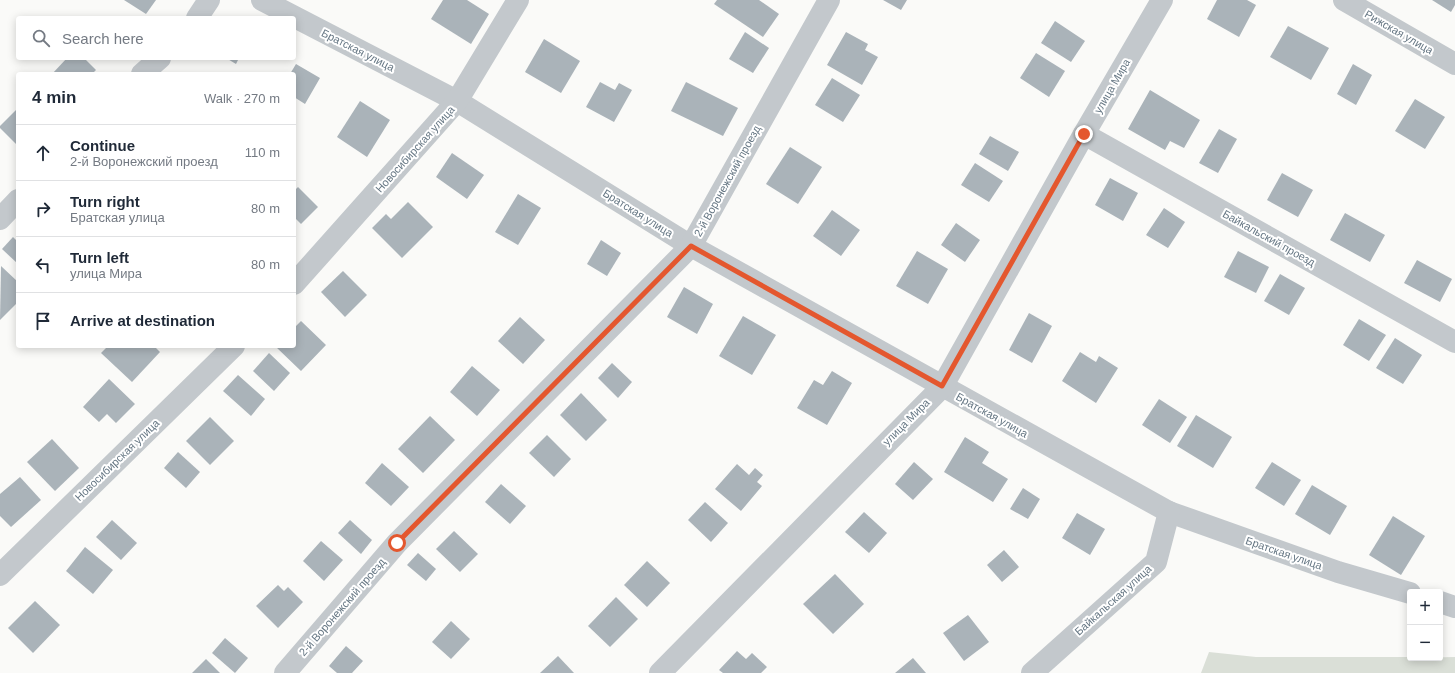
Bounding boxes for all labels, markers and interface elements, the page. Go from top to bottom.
street label: Рижская улица [1363,8,1436,57]
search box [16,16,296,60]
street label: Братская улица [320,26,397,74]
icon: search [30,27,52,49]
text: Search here [62,30,144,47]
street label: улица Мира [1092,56,1133,115]
text: 4 min [32,88,76,107]
text: Walk · 270 m [204,91,280,106]
street label: Новосибирская улица [373,103,458,195]
street label: 2-й Воронежский проезд [691,123,763,239]
route end [1075,125,1093,143]
text: Continue [70,137,135,154]
icon: ahead [32,142,54,164]
text: 110 m [245,145,280,160]
text: 2-й Воронежский проезд [70,154,218,169]
street label: Братская улица [601,187,676,240]
text: Turn right [70,193,140,210]
icon: right [32,198,54,220]
text: 80 m [251,201,280,216]
street label: Байкальский проезд [1221,208,1318,269]
text: Братская улица [70,210,165,225]
text: Turn left [70,249,129,266]
icon: left [32,254,54,276]
text: 80 m [251,257,280,272]
text: улица Мира [70,266,142,281]
icon: arrive [32,310,54,332]
text: Arrive at destination [70,312,215,329]
street label: Братская улица [954,390,1031,440]
street label: улица Мира [880,396,932,448]
street label: Новосибирская улица [73,416,162,503]
route start [388,534,406,552]
street label: Братская улица [1244,534,1325,572]
street label: 2-й Воронежский проезд [296,555,388,658]
street label: Байкальская улица [1072,562,1154,637]
map controls [1407,589,1443,661]
button: + [1407,589,1443,625]
button: − [1407,625,1443,661]

